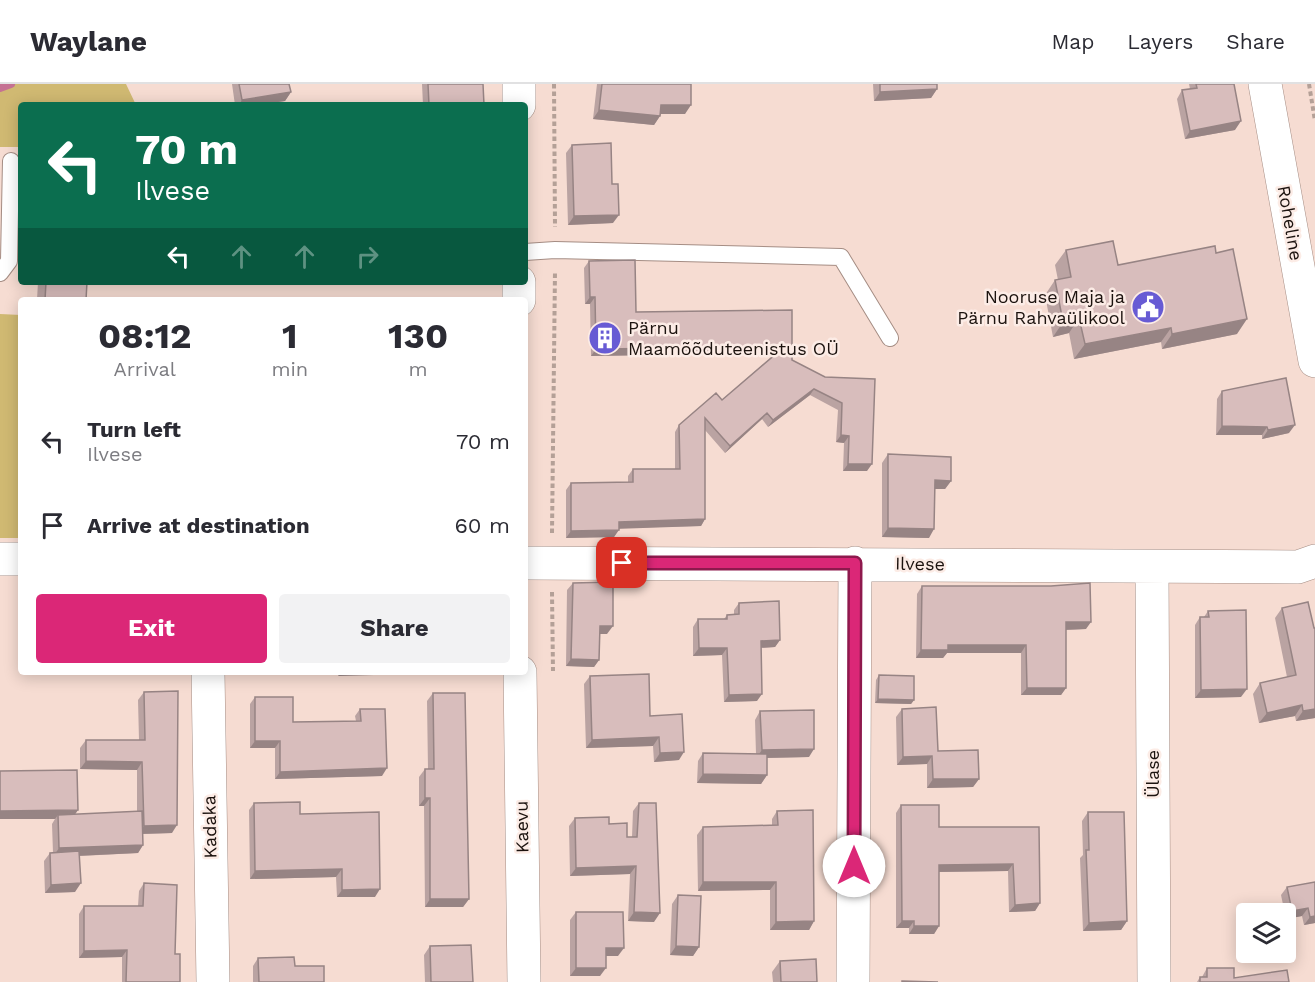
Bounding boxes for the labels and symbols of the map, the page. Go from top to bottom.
street label: Roheline [1274,184,1307,262]
place label: Nooruse Maja ja Pärnu Rahvaülikool [957,286,1125,328]
public building icon: Nooruse Maja ja Pärnu Rahvaülikool [1130,289,1166,325]
place label: Pärnu Maamõõduteenistus OÜ [628,317,839,359]
building icon: Pärnu Maamõõduteenistus OÜ [587,320,623,356]
pin [596,537,647,588]
street label: Ilvese [895,553,945,574]
street label: Ülase [1142,750,1163,798]
street label: Kadaka [198,795,221,859]
street label: Kaevu [511,801,532,853]
position arrow [822,834,886,898]

